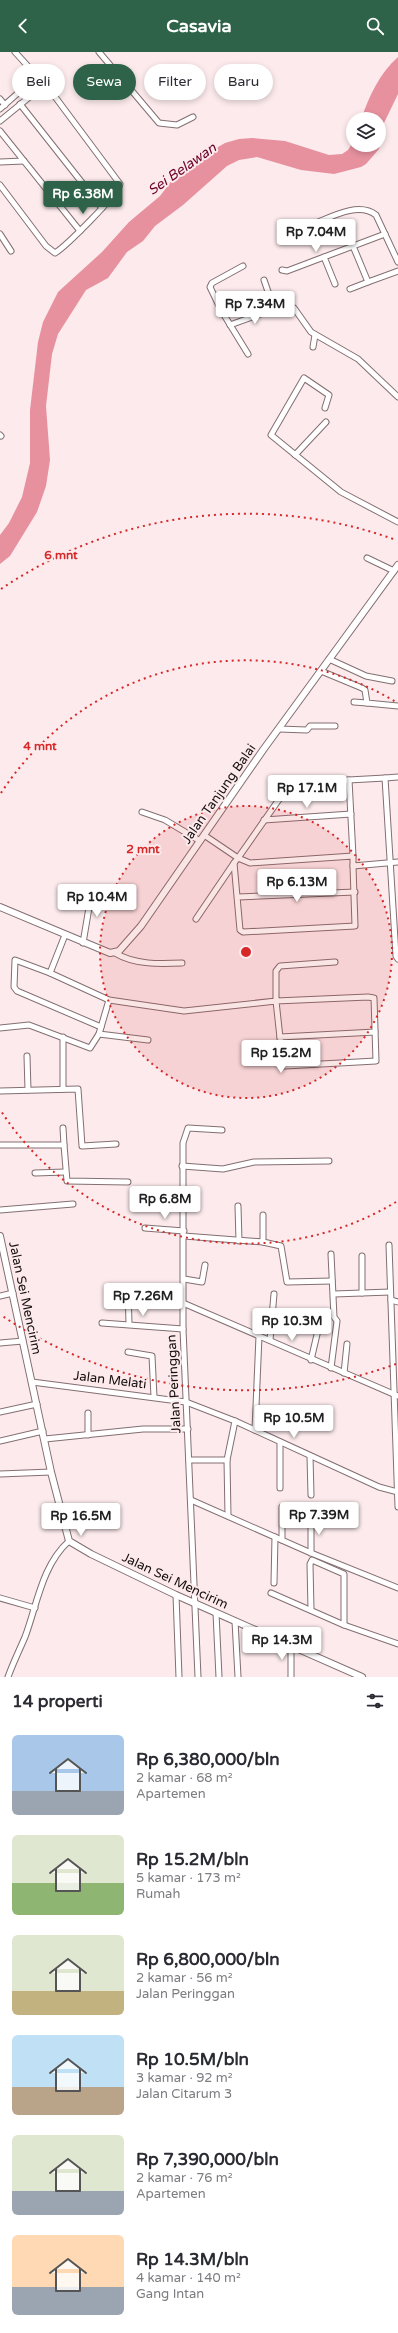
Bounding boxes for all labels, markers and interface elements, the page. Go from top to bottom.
icon: back [12,15,34,37]
text: Casavia [166,15,232,37]
icon: search [364,15,386,37]
chip: Beli [12,64,65,100]
chip: Sewa [73,64,136,100]
chip: Filter [144,64,206,100]
chip: Baru [214,64,273,100]
map controls [346,112,386,152]
button: layers [346,112,386,152]
water label: Sei Belawan [144,139,220,199]
pin: Rp 6.38M [42,181,124,215]
text: Rp 6.38M [52,186,114,202]
pin: Rp 7.04M [275,219,357,253]
text: Rp 7.04M [286,224,346,240]
pin: Rp 7.34M [214,291,296,325]
text: Rp 7.34M [225,296,285,312]
text: 6 mnt [44,548,78,562]
text: 4 mnt [23,739,57,753]
street label: Jalan Tanjung Balai [179,741,259,847]
pin: Rp 17.1M [266,775,348,809]
text: Rp 17.1M [277,780,337,796]
text: 2 mnt [126,842,160,856]
pin: Rp 6.13M [256,869,338,903]
text: Rp 6.13M [266,874,328,890]
pin: Rp 10.4M [56,884,138,918]
text: Rp 10.4M [66,889,128,905]
centre of rings [239,945,253,959]
pin: Rp 15.2M [240,1040,322,1074]
text: Rp 15.2M [250,1045,312,1061]
pin: Rp 6.8M [128,1186,202,1220]
text: Rp 6.8M [138,1191,192,1207]
street label: Jalan Sei Mencirim [5,1240,45,1356]
pin: Rp 7.26M [102,1283,184,1317]
text: Rp 7.26M [113,1288,173,1304]
pin: Rp 10.3M [251,1308,333,1342]
text: Rp 10.3M [261,1313,323,1329]
street label: Jalan Peringgan [163,1334,185,1434]
street label: Jalan Melati [73,1368,147,1392]
pin: Rp 10.5M [253,1405,335,1439]
text: Rp 10.5M [263,1410,325,1426]
pin: Rp 7.39M [278,1502,360,1536]
pin: Rp 16.5M [40,1503,122,1537]
text: Rp 7.39M [289,1507,349,1523]
text: Rp 16.5M [50,1508,112,1524]
street label: Jalan Sei Mencirim [119,1549,231,1613]
pin: Rp 14.3M [241,1627,323,1661]
text: Rp 14.3M [251,1632,313,1648]
icon: filters [364,1690,386,1712]
text: 14 properti [12,1691,103,1712]
text: Rp 6,380,000/bln [136,1749,280,1770]
icon: home [44,1751,92,1799]
text: 2 kamar · 68 m² [136,1770,233,1786]
text: Apartemen [136,1786,206,1802]
text: Rp 15.2M/bln [136,1849,249,1870]
icon: home [44,1851,92,1899]
text: 5 kamar · 173 m² [136,1870,241,1886]
text: Rumah [136,1886,180,1902]
text: Rp 6,800,000/bln [136,1949,280,1970]
icon: home [44,1951,92,1999]
text: 2 kamar · 56 m² [136,1970,233,1986]
text: Jalan Peringgan [136,1986,235,2002]
text: Rp 10.5M/bln [136,2049,249,2070]
icon: home [44,2051,92,2099]
text: 3 kamar · 92 m² [136,2070,233,2086]
text: Jalan Citarum 3 [136,2086,232,2102]
text: Rp 7,390,000/bln [136,2149,279,2170]
icon: home [44,2151,92,2199]
text: 2 kamar · 76 m² [136,2170,233,2186]
text: Apartemen [136,2186,206,2202]
text: Rp 14.3M/bln [136,2249,249,2270]
icon: home [44,2251,92,2299]
text: 4 kamar · 140 m² [136,2270,241,2286]
text: Gang Intan [136,2286,204,2302]

